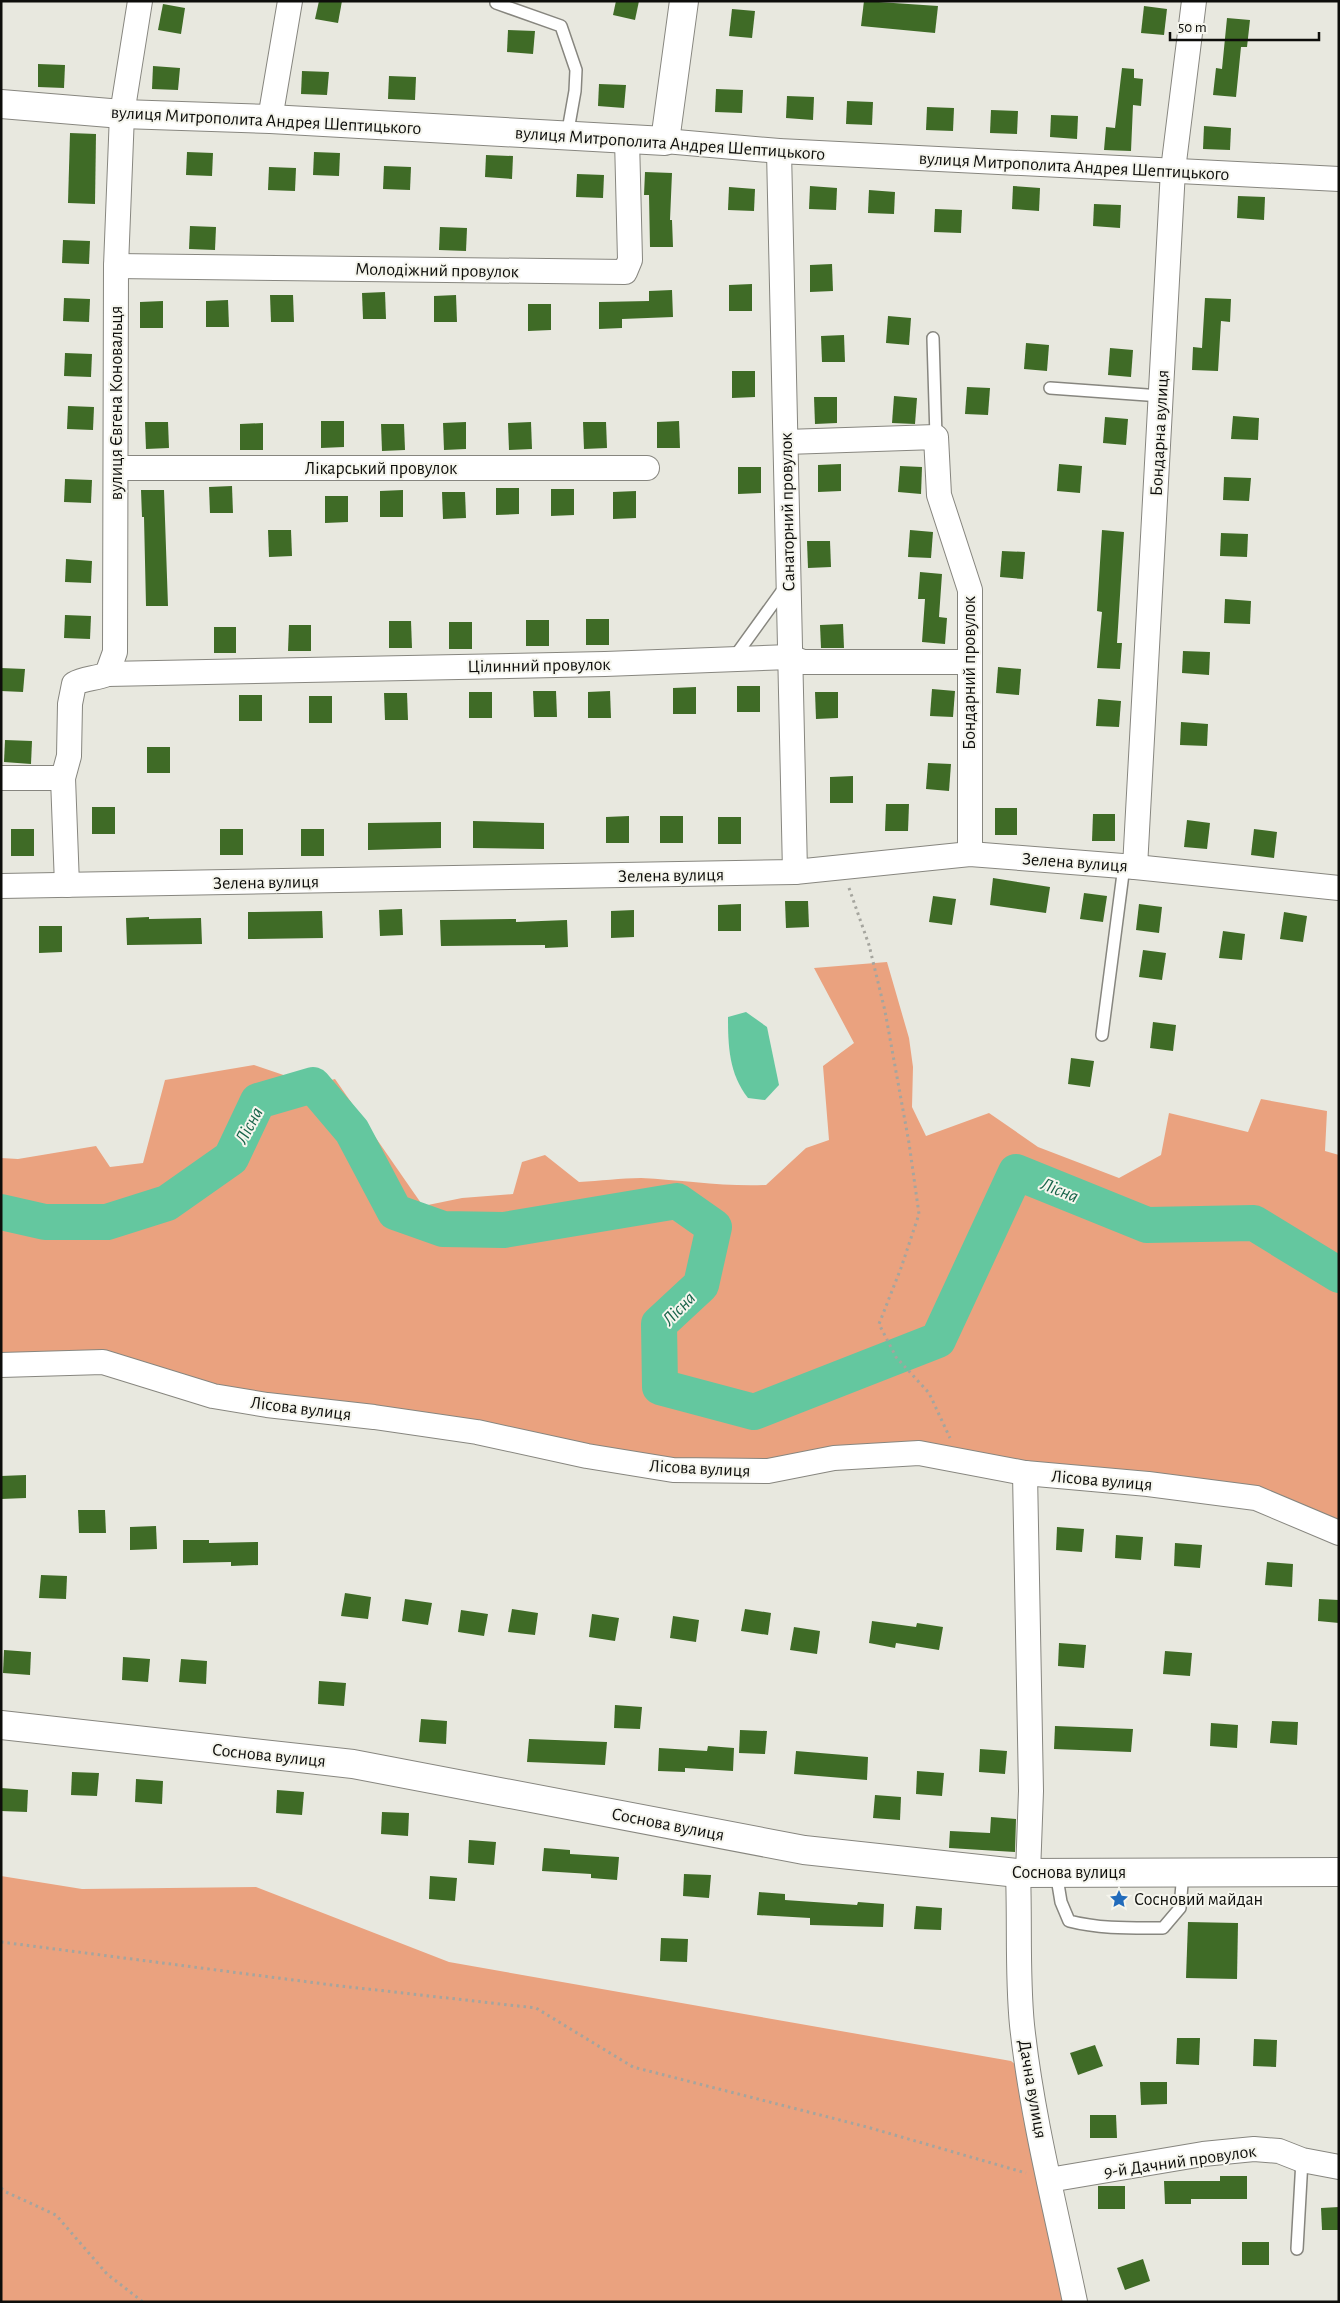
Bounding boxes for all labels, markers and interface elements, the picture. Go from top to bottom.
scale bar [1170,10,1319,42]
text: 50 m [1178,20,1207,35]
street label: вулиця Митрополита Андрея Шептицького [110,104,422,138]
street label: вулиця Митрополита Андрея Шептицького [514,124,826,164]
street label: вулиця Митрополита Андрея Шептицького [918,150,1230,184]
street label: Молодіжний провулок [355,261,520,281]
street label: вулиця Євгена Коновальця [108,306,126,500]
street label: Бондарна вулиця [1148,369,1172,497]
street label: Санаторний провулок [778,432,798,592]
street label: Лікарський провулок [305,460,458,478]
street label: Бондарний провулок [961,595,979,750]
street label: Цілинний провулок [467,656,611,676]
street label: Зелена вулиця [1021,850,1129,876]
street label: Зелена вулиця [618,866,724,886]
street label: Зелена вулиця [213,873,319,893]
water label: Лісна [231,1104,267,1148]
water label: Лісна [1037,1174,1081,1206]
water label: Лісна [658,1289,699,1330]
street label: Лісова вулиця [249,1394,352,1424]
street label: Лісова вулиця [649,1457,751,1481]
street label: Лісова вулиця [1051,1468,1153,1494]
street label: Соснова вулиця [211,1741,327,1771]
street label: Соснова вулиця [610,1805,726,1845]
street label: Соснова вулиця [1012,1864,1126,1882]
place icon: Сосновий майдан [1108,1888,1130,1910]
place label: Сосновий майдан [1134,1891,1263,1909]
street label: Дачна вулиця [1014,2038,1050,2140]
street label: 9-й Дачний провулок [1103,2142,1258,2182]

